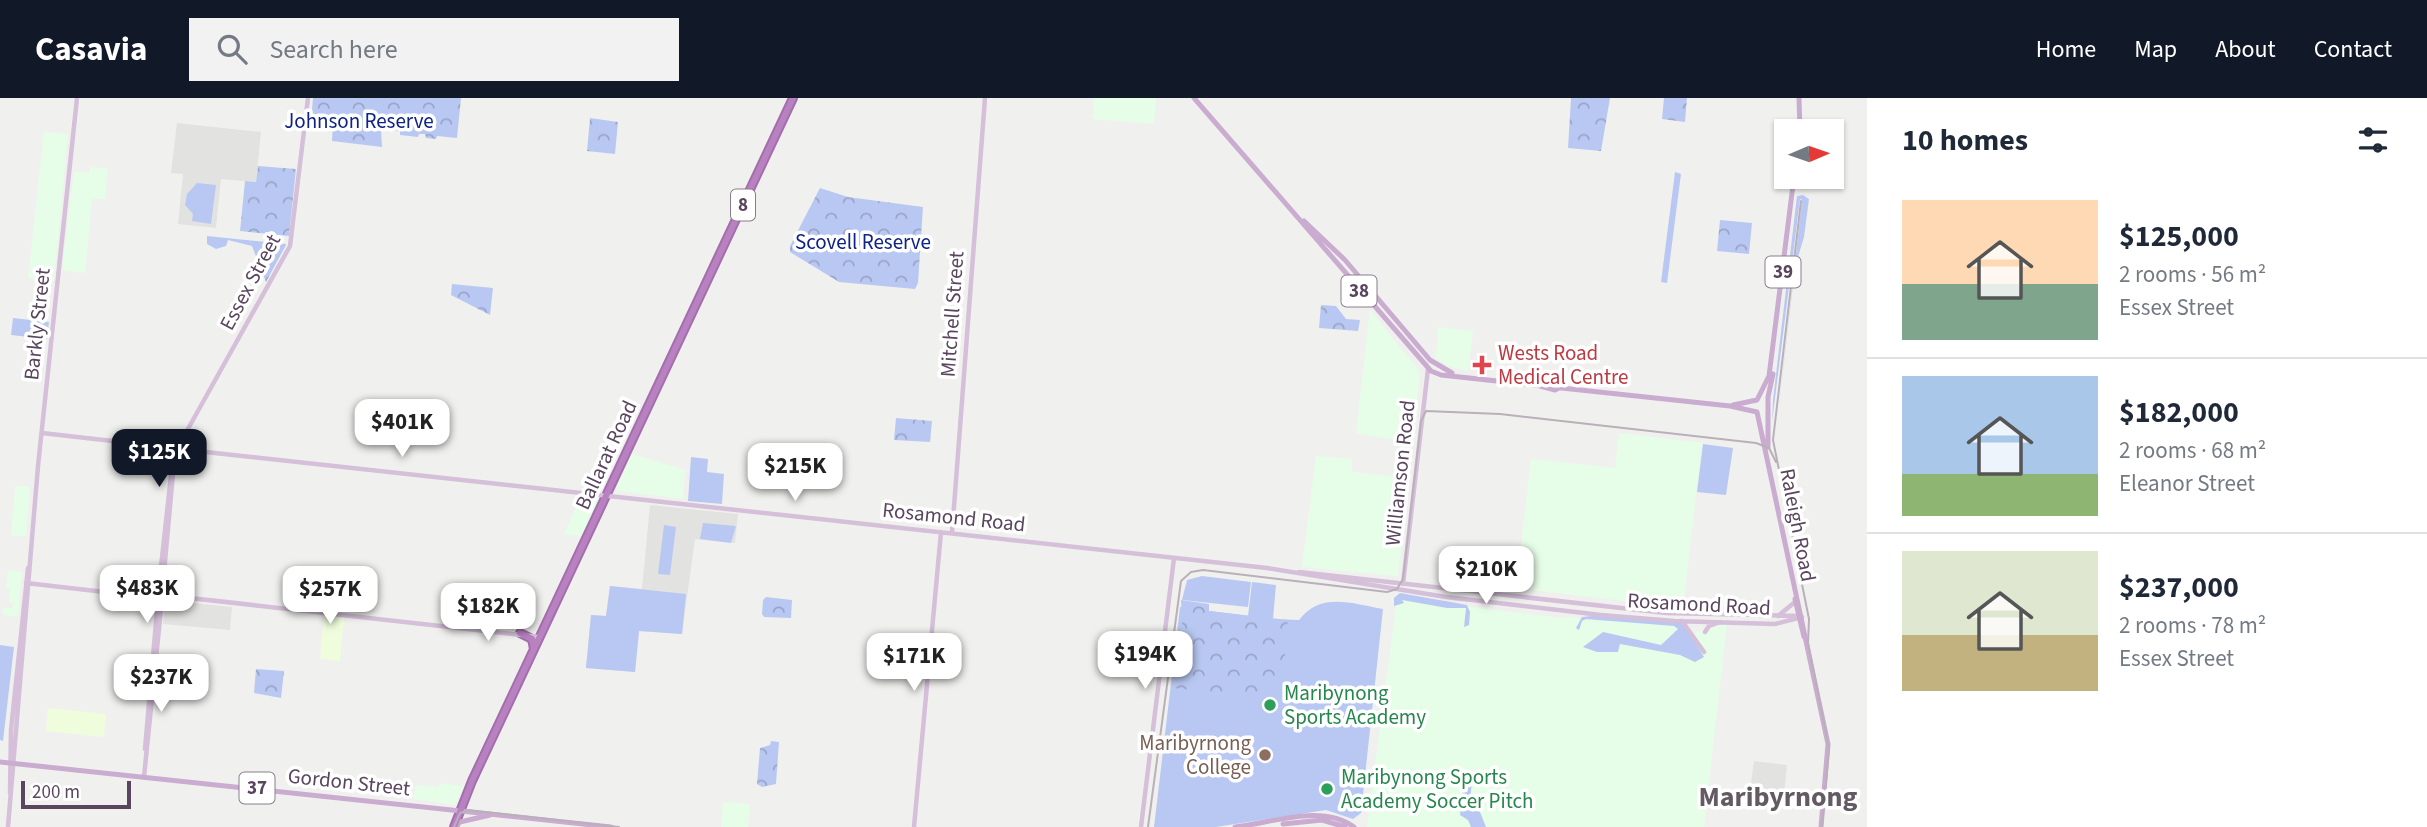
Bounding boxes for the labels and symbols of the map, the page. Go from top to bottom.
park label: Johnson Reserve [284,106,434,136]
north arrow [1774,119,1844,189]
road number: 8 [731,190,755,220]
park label: Scovell Reserve [795,227,931,257]
street label: Essex Street [212,229,288,335]
street label: Mitchell Street [933,250,971,378]
road number: 39 [1766,256,1800,288]
street label: Barkly Street [16,266,58,382]
road number: 38 [1342,276,1376,307]
place label: Wests Road Medical Centre [1498,338,1629,392]
marker: Wests Road Medical Centre [1472,355,1492,375]
street label: Ballarat Road [568,395,644,515]
street label: Williamson Road [1377,399,1423,547]
pin: $401K [353,400,451,459]
pin: $125K [110,430,208,489]
pin: $215K [746,444,844,503]
street label: Raleigh Road [1772,466,1824,584]
street label: Rosamond Road [881,495,1027,539]
pin: $210K [1437,546,1535,606]
pin: $483K [98,566,196,625]
pin: $257K [281,566,379,626]
pin: $182K [439,584,537,643]
street label: Rosamond Road [1626,585,1772,623]
pin: $194K [1096,632,1194,691]
pin: $171K [865,634,963,693]
pin: $237K [112,654,210,714]
place label: Maribynong Sports Academy [1284,678,1426,732]
marker: Maribynong Sports Academy [1262,697,1278,713]
place label: Maribyrnong College [1139,728,1251,782]
marker: Maribyrnong College [1257,747,1273,763]
street label: Gordon Street [286,761,412,803]
place label: Maribynong Sports Academy Soccer Pitch [1341,762,1533,816]
road number: 37 [240,772,274,804]
district label: Maribyrnong [1698,777,1858,817]
scale bar [21,778,131,810]
marker: Maribynong Sports Academy Soccer Pitch [1319,781,1335,797]

